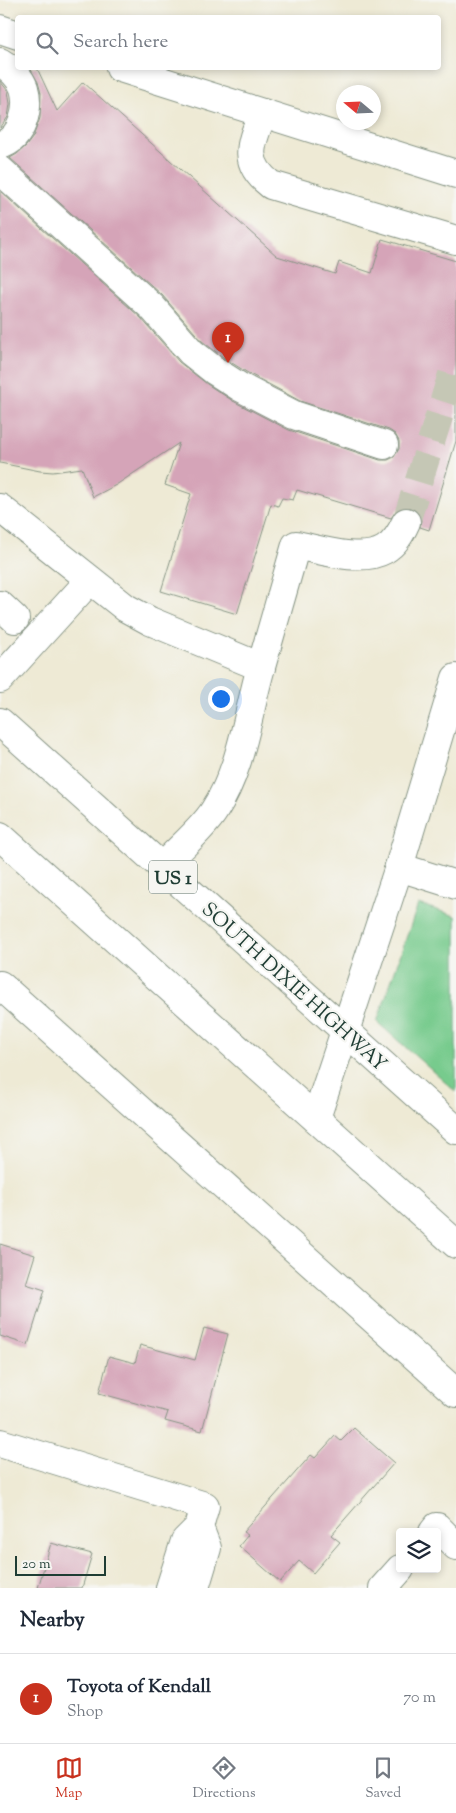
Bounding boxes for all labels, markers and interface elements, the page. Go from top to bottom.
search box [15,15,441,70]
icon: search [33,29,61,57]
text: Search here [73,29,168,56]
north arrow [336,85,381,130]
pin: 1 [212,322,244,363]
your location [208,686,234,712]
road number: US 1 [149,860,197,894]
street label: SOUTH DIXIE HIGHWAY [194,896,393,1079]
map controls [396,1528,441,1573]
button: layers [396,1528,441,1573]
scale bar [15,1553,106,1576]
text: 20 m [22,1555,51,1575]
text: Nearby [20,1606,85,1636]
text: Toyota of Kendall [67,1674,211,1701]
text: 1 [33,1687,39,1710]
text: 70 m [403,1687,436,1710]
text: Shop [67,1701,103,1724]
tab: Map [55,1754,83,1804]
tab: Directions [192,1754,256,1804]
tab: Saved [365,1754,401,1804]

